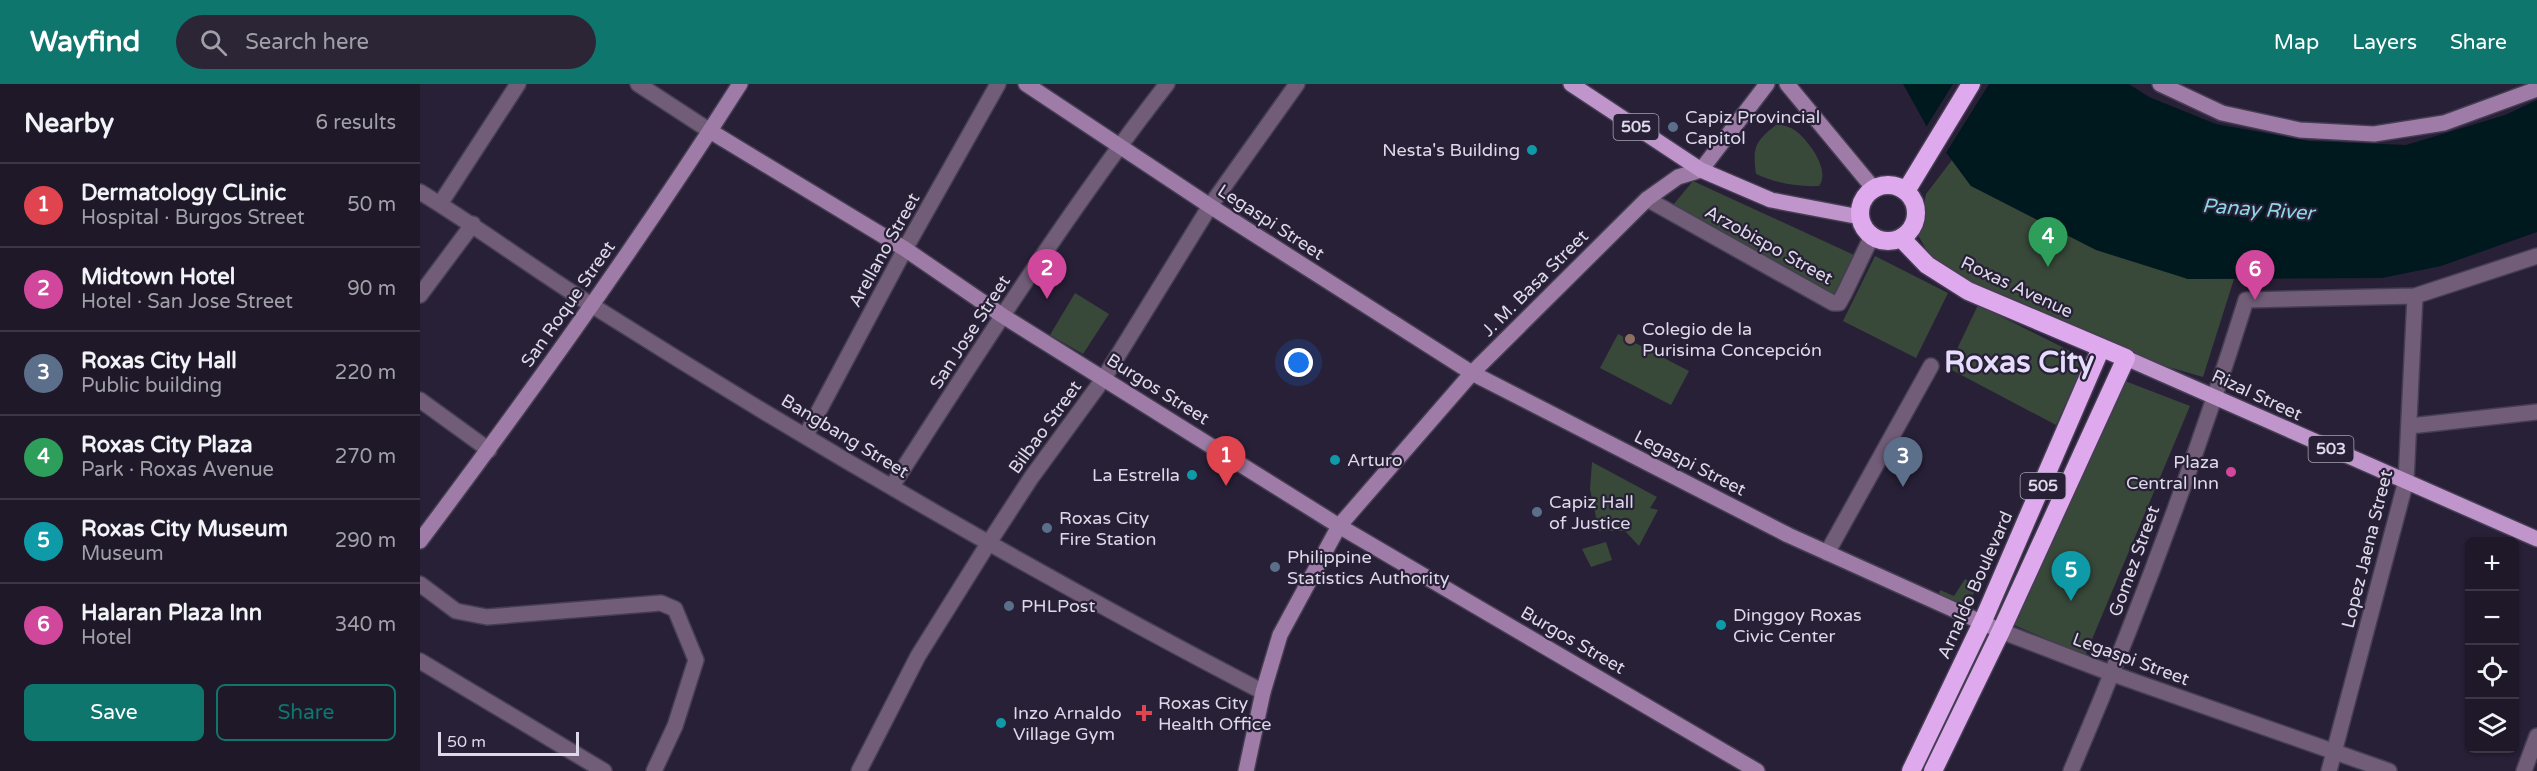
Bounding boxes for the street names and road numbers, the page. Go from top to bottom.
road number: 505 [1614,114,1658,140]
street label: Legaspi Street [1214,179,1329,265]
street label: Arellano Street [844,189,925,311]
street label: Arzobispo Street [1701,201,1837,289]
street label: J. M. Basa Street [1477,225,1593,341]
street label: San Roque Street [516,236,620,371]
street label: Roxas Avenue [1957,251,2077,323]
street label: San Jose Street [925,271,1015,393]
street label: Burgos Street [1103,349,1214,429]
street label: Rizal Street [2208,365,2306,426]
street label: Bilbao Street [1004,376,1086,478]
street label: Bangbang Street [777,389,913,483]
street label: Legaspi Street [1630,425,1750,501]
road number: 503 [2308,436,2354,462]
street label: Lopez Jaena Street [2337,467,2397,630]
road number: 505 [2020,473,2066,499]
street label: Gomez Street [2104,502,2164,619]
street label: Arnaldo Boulevard [1933,508,2017,662]
street label: Burgos Street [1517,601,1629,679]
street label: Legaspi Street [2070,628,2192,690]

